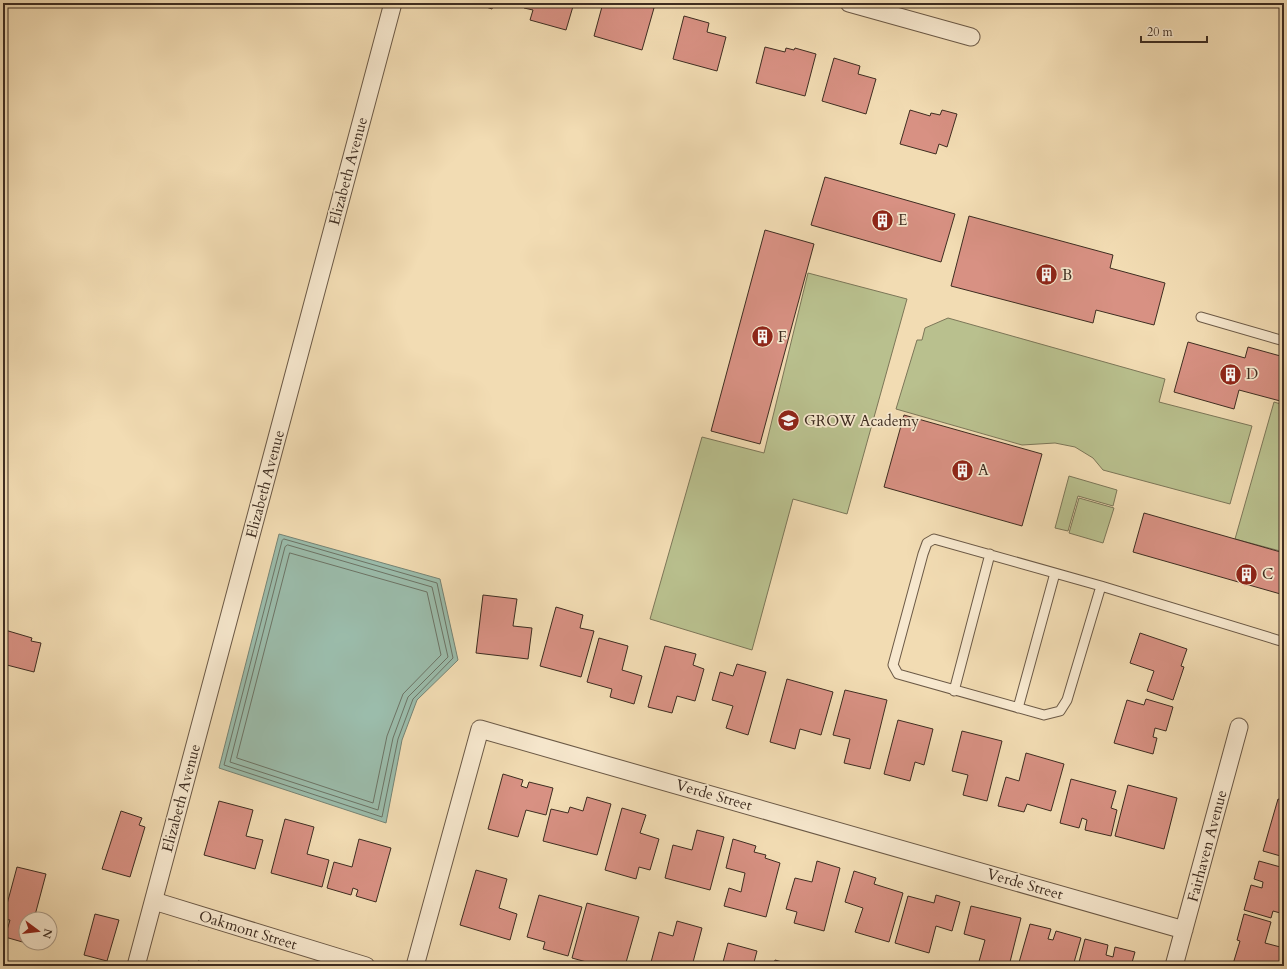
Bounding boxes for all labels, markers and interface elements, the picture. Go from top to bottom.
scale bar [1141,18,1207,44]
text: 20 m [1147,24,1174,40]
street label: Elizabeth Avenue [324,115,372,227]
building icon: E [870,207,896,233]
place label: E [898,210,907,230]
building icon: B [1033,262,1059,288]
place label: B [1062,265,1072,285]
building icon: F [749,324,775,350]
place label: F [778,327,787,347]
building icon: D [1218,361,1244,387]
place label: D [1246,364,1258,384]
school or university icon: GROW Academy [776,408,802,434]
place label: GROW Academy [804,411,919,431]
street label: Elizabeth Avenue [241,428,289,540]
building icon: A [950,457,976,483]
place label: A [978,460,989,480]
building icon: C [1233,561,1259,587]
place label: C [1262,564,1273,584]
street label: Elizabeth Avenue [157,742,205,854]
street label: Verde Street [674,775,755,815]
street label: Fairhaven Avenue [1182,788,1232,904]
street label: Verde Street [985,864,1066,904]
street label: Oakmont Street [196,906,300,954]
north arrow [18,911,58,951]
text: N [39,927,56,940]

